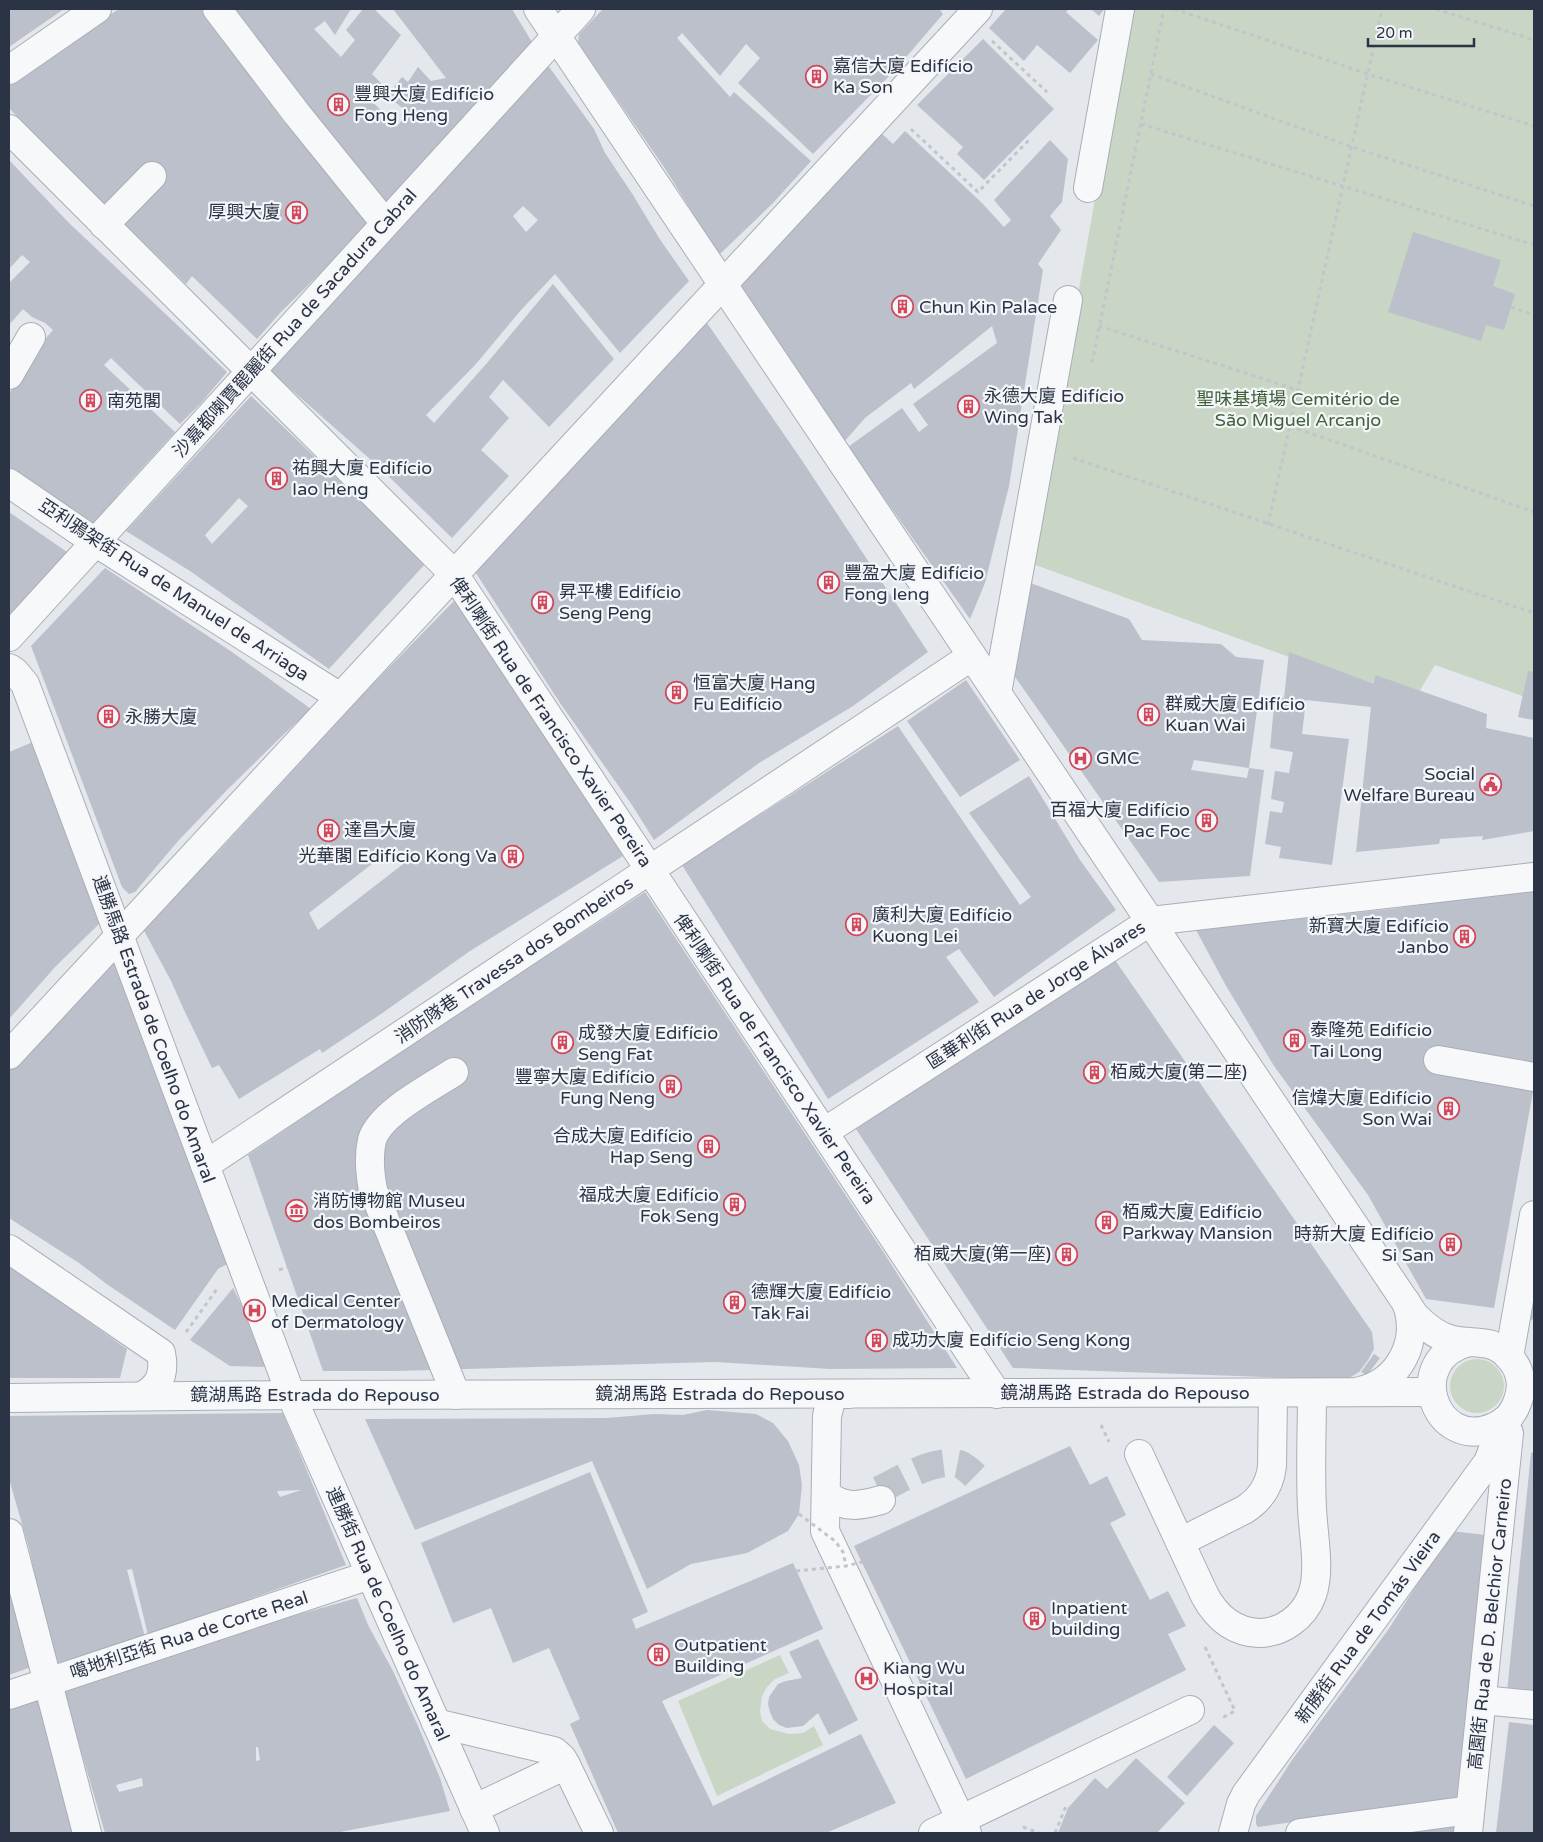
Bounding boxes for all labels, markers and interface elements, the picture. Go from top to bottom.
scale bar [1368,15,1474,47]
text: 20 m [1376,24,1413,42]
place label: 嘉信大廈 Edifício Ka Son [833,55,973,98]
building icon: 嘉信大廈 Edifício Ka Son [805,64,829,88]
place label: 豐興大廈 Edifício Fong Heng [354,83,494,126]
building icon: 豐興大廈 Edifício Fong Heng [326,92,350,116]
street label: 沙嘉都喇賈罷麗街 Rua de Sacadura Cabral [168,184,422,462]
building icon: 厚興大廈 [284,200,308,224]
place label: 厚興大廈 [208,201,280,223]
building icon: Chun Kin Palace [891,295,915,319]
place label: Chun Kin Palace [919,296,1057,318]
place label: 永德大廈 Edifício Wing Tak [984,385,1124,428]
park label: 聖味基墳場 Cemitério de São Miguel Arcanjo [1196,388,1400,431]
building icon: 南苑閣 [79,389,103,413]
place label: 南苑閣 [107,390,161,412]
building icon: 永德大廈 Edifício Wing Tak [956,394,980,418]
place label: 祐興大廈 Edifício Iao Heng [292,457,432,500]
building icon: 祐興大廈 Edifício Iao Heng [264,466,288,490]
street label: 亞利鴉架街 Rua de Manuel de Arriaga [35,494,313,686]
place label: 豐盈大廈 Edifício Fong Ieng [844,562,984,605]
building icon: 豐盈大廈 Edifício Fong Ieng [816,571,840,595]
street label: 俾利喇街 Rua de Francisco Xavier Pereira [445,573,657,871]
place label: 昇平樓 Edifício Seng Peng [559,581,681,624]
building icon: 昇平樓 Edifício Seng Peng [531,590,555,614]
place label: 恒富大廈 Hang Fu Edifício [693,672,816,715]
building icon: 恒富大廈 Hang Fu Edifício [665,681,689,705]
place label: 群威大廈 Edifício Kuan Wai [1165,693,1305,736]
building icon: 群威大廈 Edifício Kuan Wai [1137,702,1161,726]
building icon: 永勝大廈 [97,705,121,729]
place label: 永勝大廈 [125,706,197,728]
hospital icon: GMC [1068,746,1092,770]
place label: GMC [1096,747,1140,769]
place label: Social Welfare Bureau [1344,763,1475,806]
public building icon: Social Welfare Bureau [1479,772,1503,796]
place label: 百福大廈 Edifício Pac Foc [1050,799,1190,842]
building icon: 百福大廈 Edifício Pac Foc [1194,808,1218,832]
building icon: 達昌大廈 [316,818,340,842]
place label: 達昌大廈 [344,819,416,841]
building icon: 光華閣 Edifício Kong Va [501,844,525,868]
place label: 光華閣 Edifício Kong Va [299,845,497,867]
street label: 連勝馬路 Estrada de Coelho do Amaral [88,872,220,1186]
street label: 消防隊巷 Travessa dos Bombeiros [391,872,637,1048]
place label: 廣利大廈 Edifício Kuong Lei [872,904,1012,947]
street label: 俾利喇街 Rua de Francisco Xavier Pereira [669,910,881,1208]
building icon: 廣利大廈 Edifício Kuong Lei [844,913,868,937]
place label: 新寶大廈 Edifício Janbo [1309,915,1449,958]
street label: 區華利街 Rua de Jorge Álvares [922,916,1150,1074]
building icon: 新寶大廈 Edifício Janbo [1453,924,1477,948]
place label: 泰隆苑 Edifício Tai Long [1310,1019,1432,1062]
place label: 成發大廈 Edifício Seng Fat [578,1022,718,1065]
building icon: 泰隆苑 Edifício Tai Long [1282,1028,1306,1052]
building icon: 成發大廈 Edifício Seng Fat [550,1031,574,1055]
building icon: 栢威大廈(第二座) [1082,1060,1106,1084]
place label: 栢威大廈(第二座) [1110,1061,1247,1083]
place label: 豐寧大廈 Edifício Fung Neng [515,1066,655,1109]
building icon: 豐寧大廈 Edifício Fung Neng [659,1075,683,1099]
place label: 信煒大廈 Edifício Son Wai [1292,1087,1432,1130]
building icon: 信煒大廈 Edifício Son Wai [1436,1096,1460,1120]
place label: 合成大廈 Edifício Hap Seng [553,1125,693,1168]
building icon: 合成大廈 Edifício Hap Seng [697,1134,721,1158]
place label: 福成大廈 Edifício Fok Seng [579,1184,719,1227]
place label: 消防博物館 Museu dos Bombeiros [313,1190,466,1233]
building icon: 福成大廈 Edifício Fok Seng [723,1193,747,1217]
museum icon: 消防博物館 Museu dos Bombeiros [285,1199,309,1223]
place label: 栢威大廈 Edifício Parkway Mansion [1122,1201,1272,1244]
building icon: 栢威大廈 Edifício Parkway Mansion [1094,1210,1118,1234]
place label: 時新大廈 Edifício Si San [1294,1223,1434,1266]
building icon: 時新大廈 Edifício Si San [1438,1232,1462,1256]
building icon: 栢威大廈(第一座) [1055,1242,1079,1266]
place label: 栢威大廈(第一座) [914,1243,1051,1265]
place label: 德輝大廈 Edifício Tak Fai [751,1281,891,1324]
place label: Medical Center of Dermatology [271,1290,405,1333]
building icon: 德輝大廈 Edifício Tak Fai [723,1290,747,1314]
hospital icon: Medical Center of Dermatology [243,1299,267,1323]
building icon: 成功大廈 Edifício Seng Kong [864,1328,888,1352]
place label: 成功大廈 Edifício Seng Kong [892,1329,1130,1351]
street label: 鏡湖馬路 Estrada do Repouso [1000,1382,1250,1404]
street label: 鏡湖馬路 Estrada do Repouso [595,1383,845,1405]
street label: 鏡湖馬路 Estrada do Repouso [190,1384,440,1406]
street label: 高園街 Rua de D. Belchior Carneiro [1464,1477,1516,1771]
street label: 連勝街 Rua de Coelho do Amaral [322,1483,454,1745]
street label: 新勝街 Rua de Tomás Vieira [1291,1526,1445,1728]
street label: 噶地利亞街 Rua de Corte Real [67,1586,311,1684]
place label: Inpatient building [1051,1597,1127,1640]
building icon: Inpatient building [1023,1606,1047,1630]
place label: Outpatient Building [674,1634,767,1677]
building icon: Outpatient Building [646,1643,670,1667]
place label: Kiang Wu Hospital [883,1657,965,1700]
hospital icon: Kiang Wu Hospital [855,1666,879,1690]

